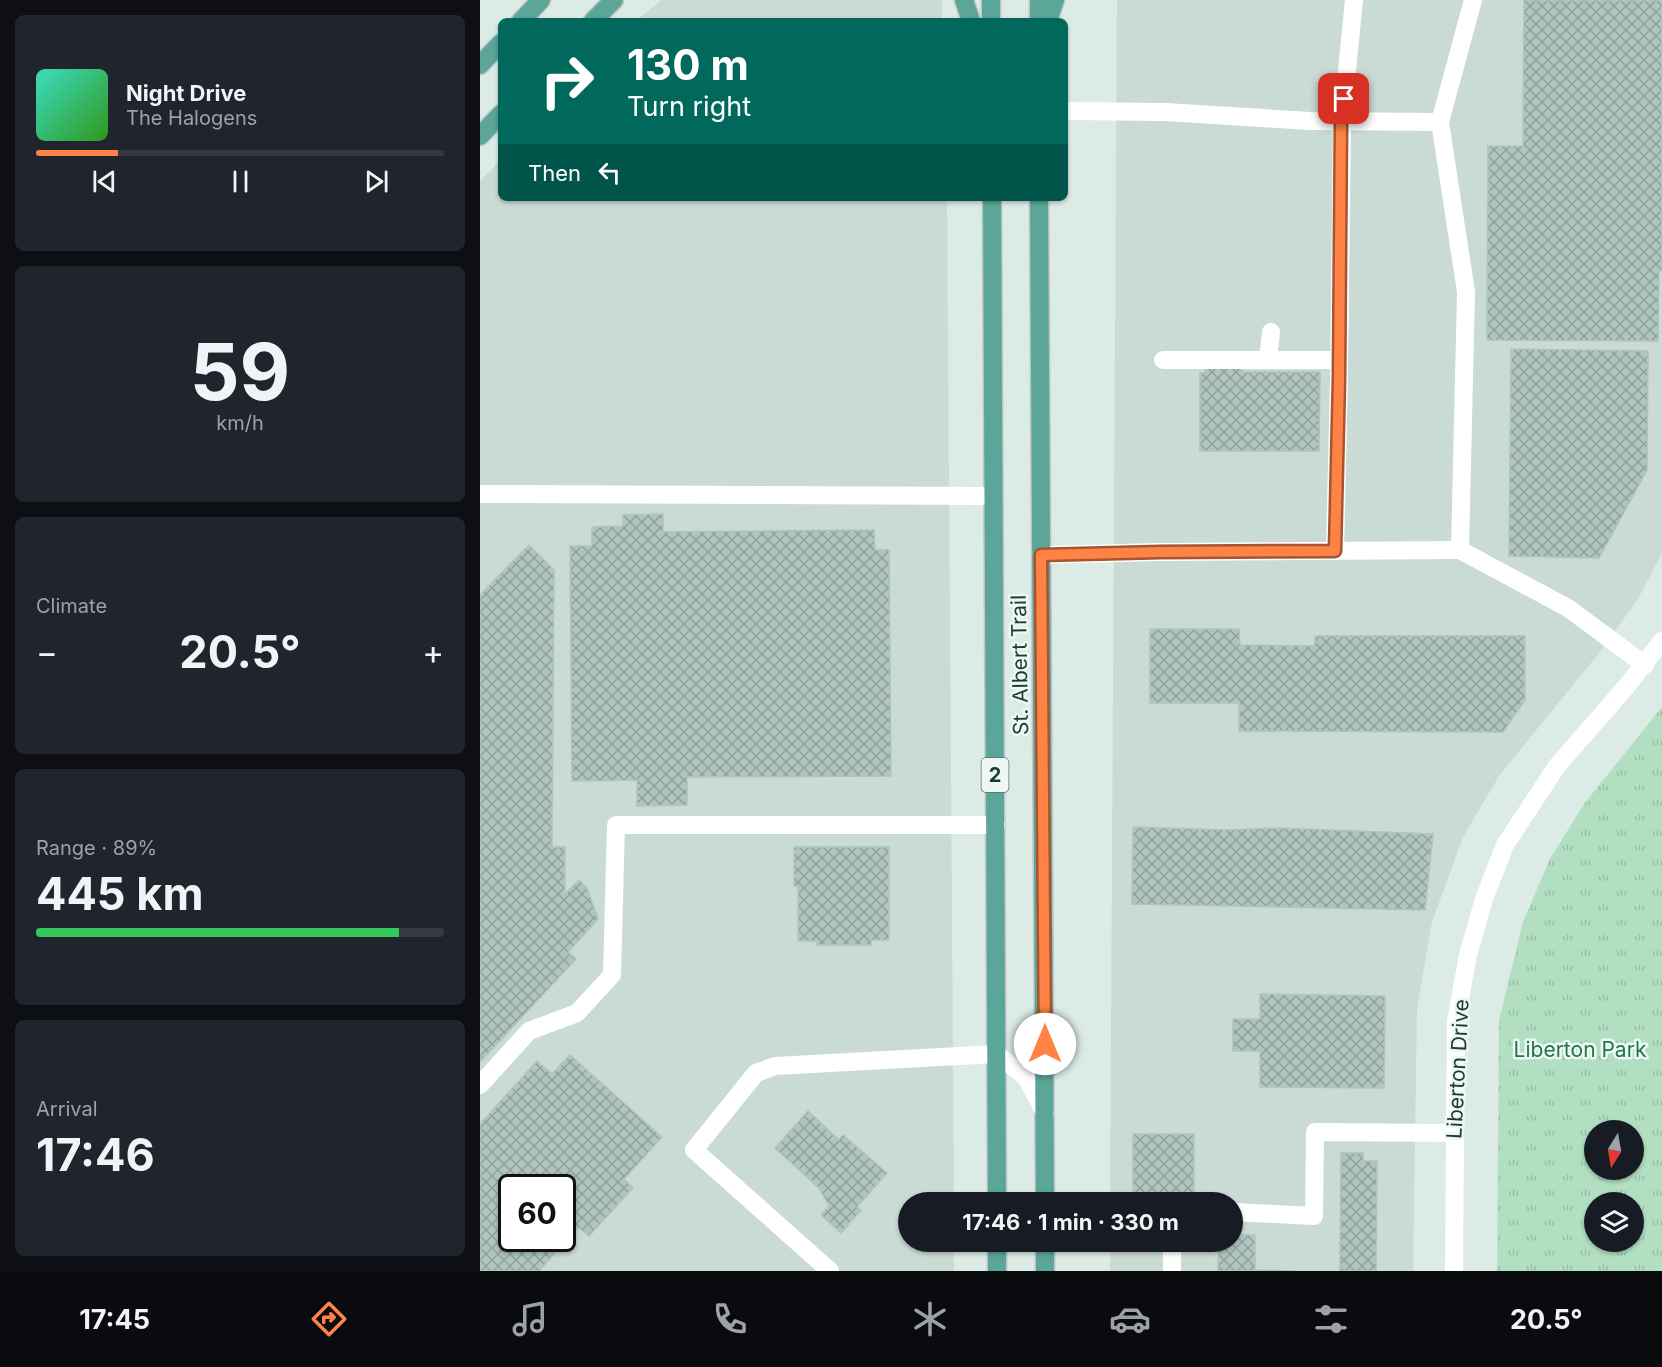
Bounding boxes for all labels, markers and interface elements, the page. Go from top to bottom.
text: 130 m [627,39,749,90]
icon: right [528,42,606,120]
pin [1318,73,1369,124]
text: Night Drive [126,80,246,106]
icon: arrive [1327,82,1360,115]
text: Turn right [627,90,751,123]
text: The Halogens [126,106,257,130]
icon: left [593,156,626,189]
text: Then [528,160,581,186]
icon: previous [88,165,121,198]
icon: pause [224,165,257,198]
icon: next [360,165,393,198]
text: 59 [190,324,290,419]
text: km/h [216,411,264,435]
text: Climate [36,594,107,618]
street label: St. Albert Trail [1006,595,1033,735]
text: 20.5° [179,624,301,679]
text: − [36,632,58,672]
text: + [422,632,444,672]
road number: 2 [982,758,1008,792]
text: Range · 89% [36,836,157,860]
text: 445 km [36,866,203,921]
street label: Liberton Drive [1441,998,1474,1140]
position arrow [1013,1012,1077,1076]
park label: Liberton Park [1514,1037,1647,1062]
text: Arrival [36,1097,98,1121]
north arrow [1584,1120,1644,1180]
map controls [1584,1120,1644,1252]
text: 17:46 [36,1127,155,1182]
speed limit sign: 60 [498,1174,576,1252]
button: layers [1584,1192,1644,1252]
text: 17:46 · 1 min · 330 m [962,1209,1179,1235]
icon: directions [308,1298,350,1340]
icon: music [509,1298,551,1340]
icon: phone [709,1298,751,1340]
icon: climate [909,1298,951,1340]
icon: car [1109,1298,1151,1340]
icon: filters [1310,1298,1352,1340]
text: 17:45 [79,1303,150,1336]
text: 20.5° [1510,1303,1583,1336]

